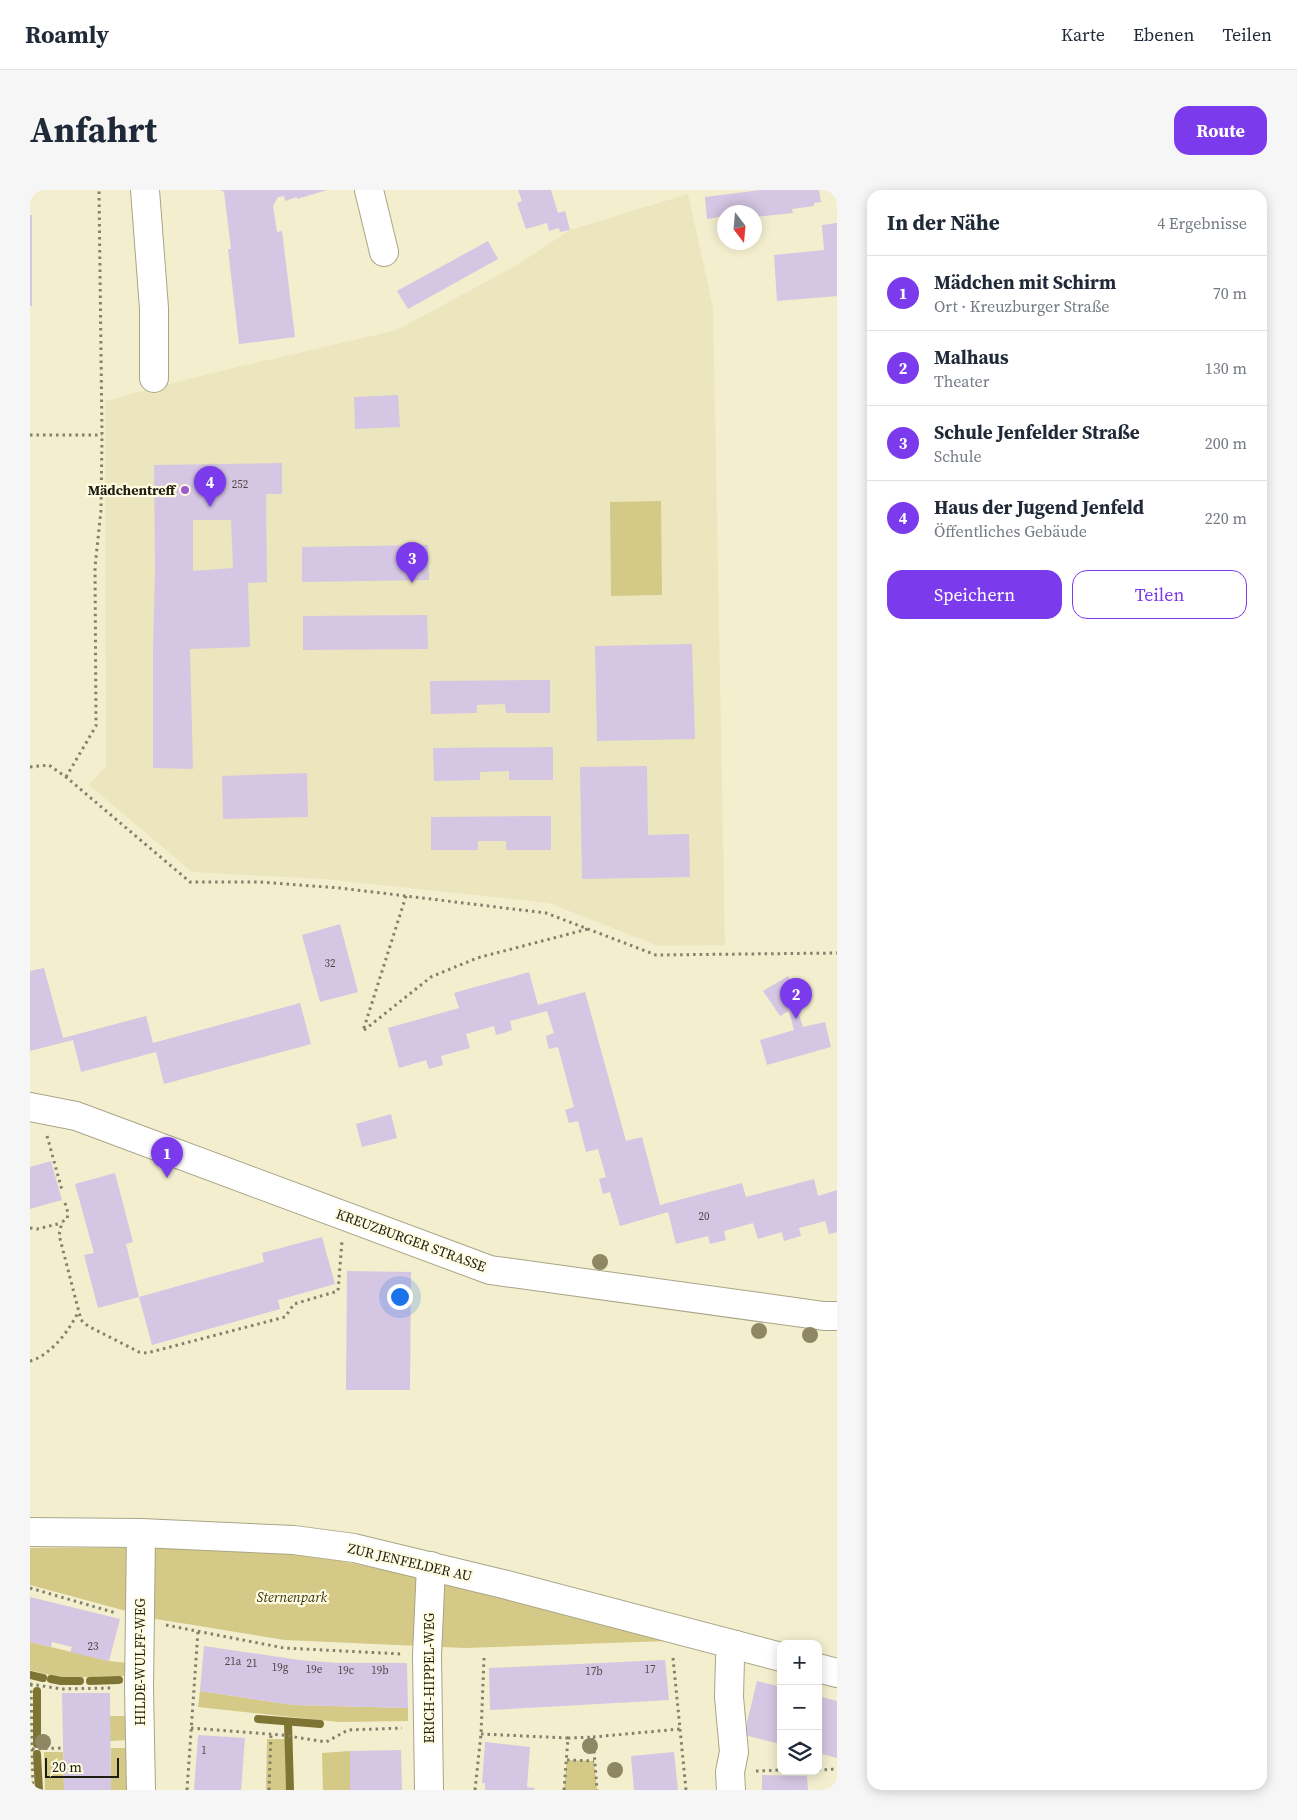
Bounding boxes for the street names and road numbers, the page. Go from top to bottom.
street label: KREUZBURGER STRASSE [333,1204,489,1276]
street label: ZUR JENFELDER AU [346,1538,474,1586]
street label: HILDE-WULFF-WEG [130,1598,150,1726]
street label: ERICH-HIPPEL-WEG [419,1612,439,1743]

